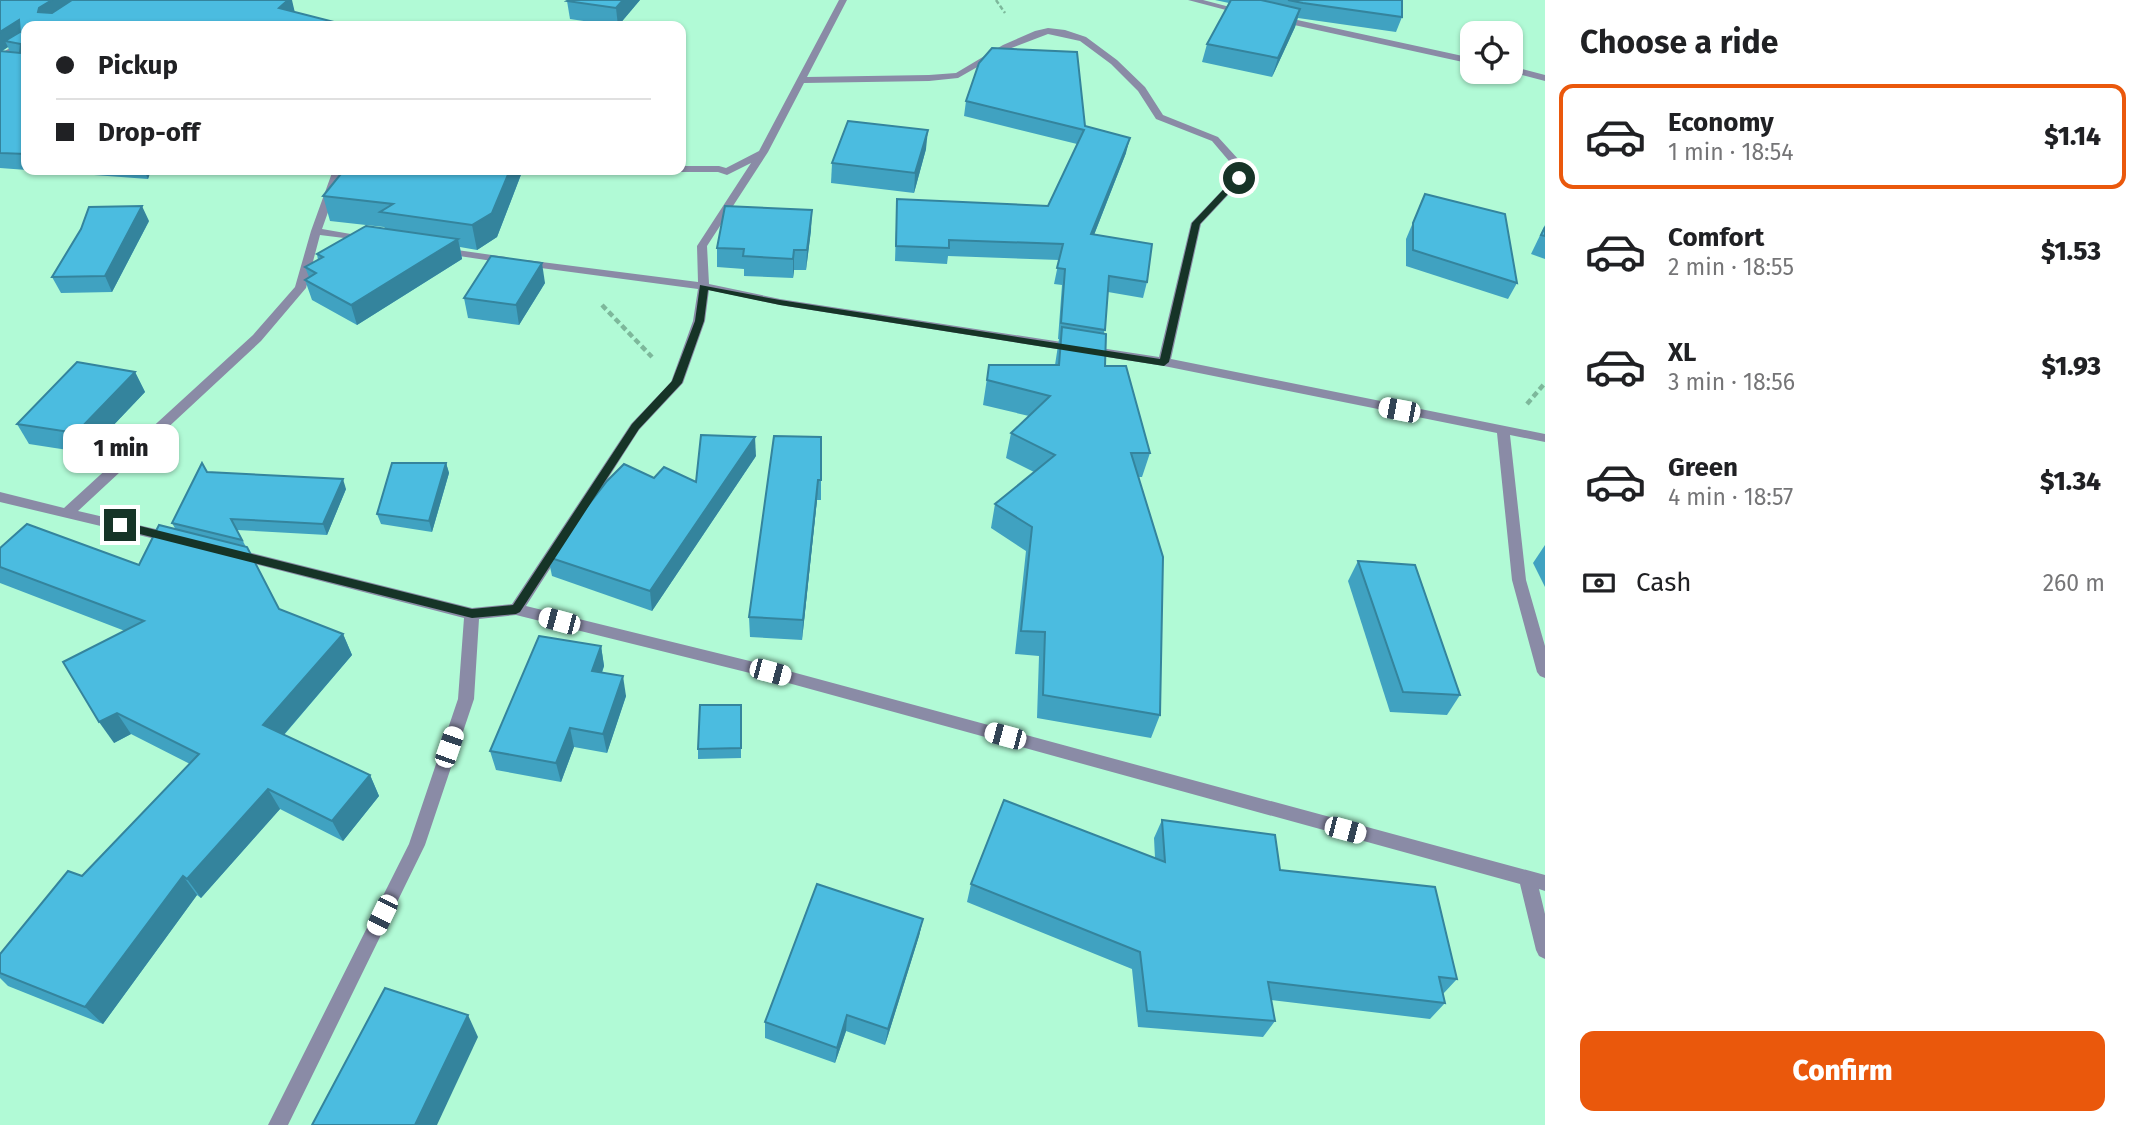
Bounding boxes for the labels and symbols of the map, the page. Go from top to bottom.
route start [1223,162,1255,194]
car [1377,396,1422,424]
callout: 1 min [62,424,178,472]
route end [104,509,136,541]
car [536,605,583,637]
car [747,656,794,688]
car [982,720,1029,752]
car [433,724,466,770]
car [1322,814,1369,846]
car [364,892,401,938]

